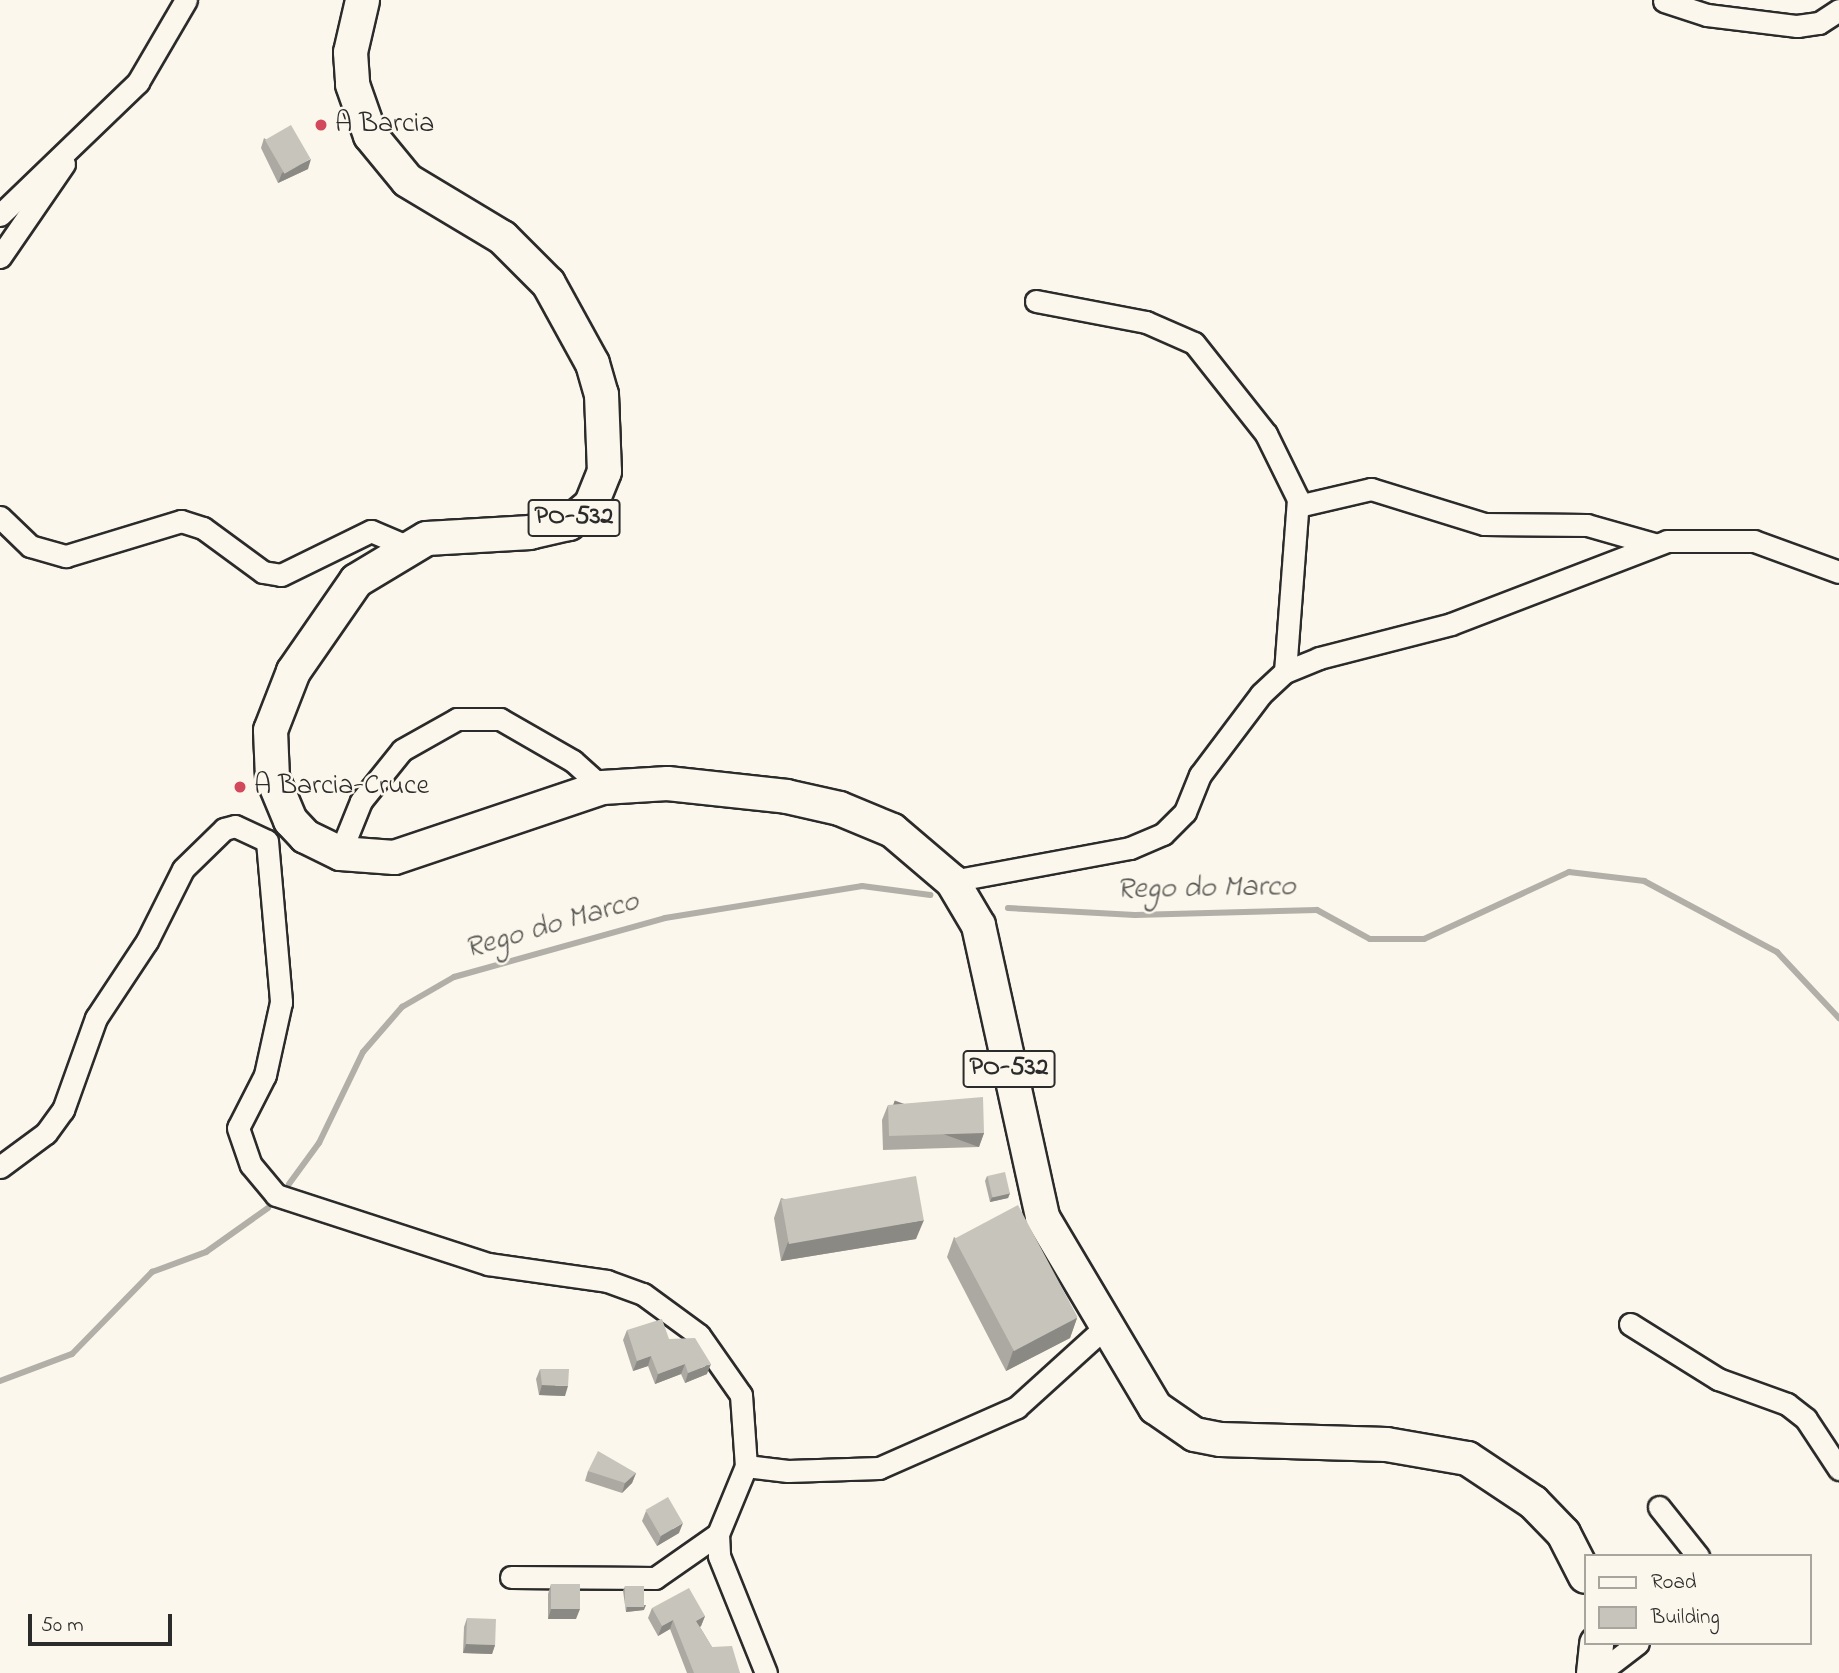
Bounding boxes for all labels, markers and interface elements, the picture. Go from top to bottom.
place label: A Barcia [335,108,434,142]
marker: A Barcia [313,117,329,133]
road number: PO-532 [527,496,621,540]
place label: A Barcia-Cruce [254,770,429,804]
marker: A Barcia-Cruce [232,779,248,795]
water label: Rego do Marco [1116,869,1296,909]
water label: Rego do Marco [461,884,643,968]
road number: PO-532 [962,1046,1056,1092]
legend [1584,1554,1811,1645]
text: Road [1651,1568,1697,1598]
scale bar [32,1600,175,1644]
text: Building [1651,1603,1720,1633]
text: 50 m [41,1611,84,1641]

